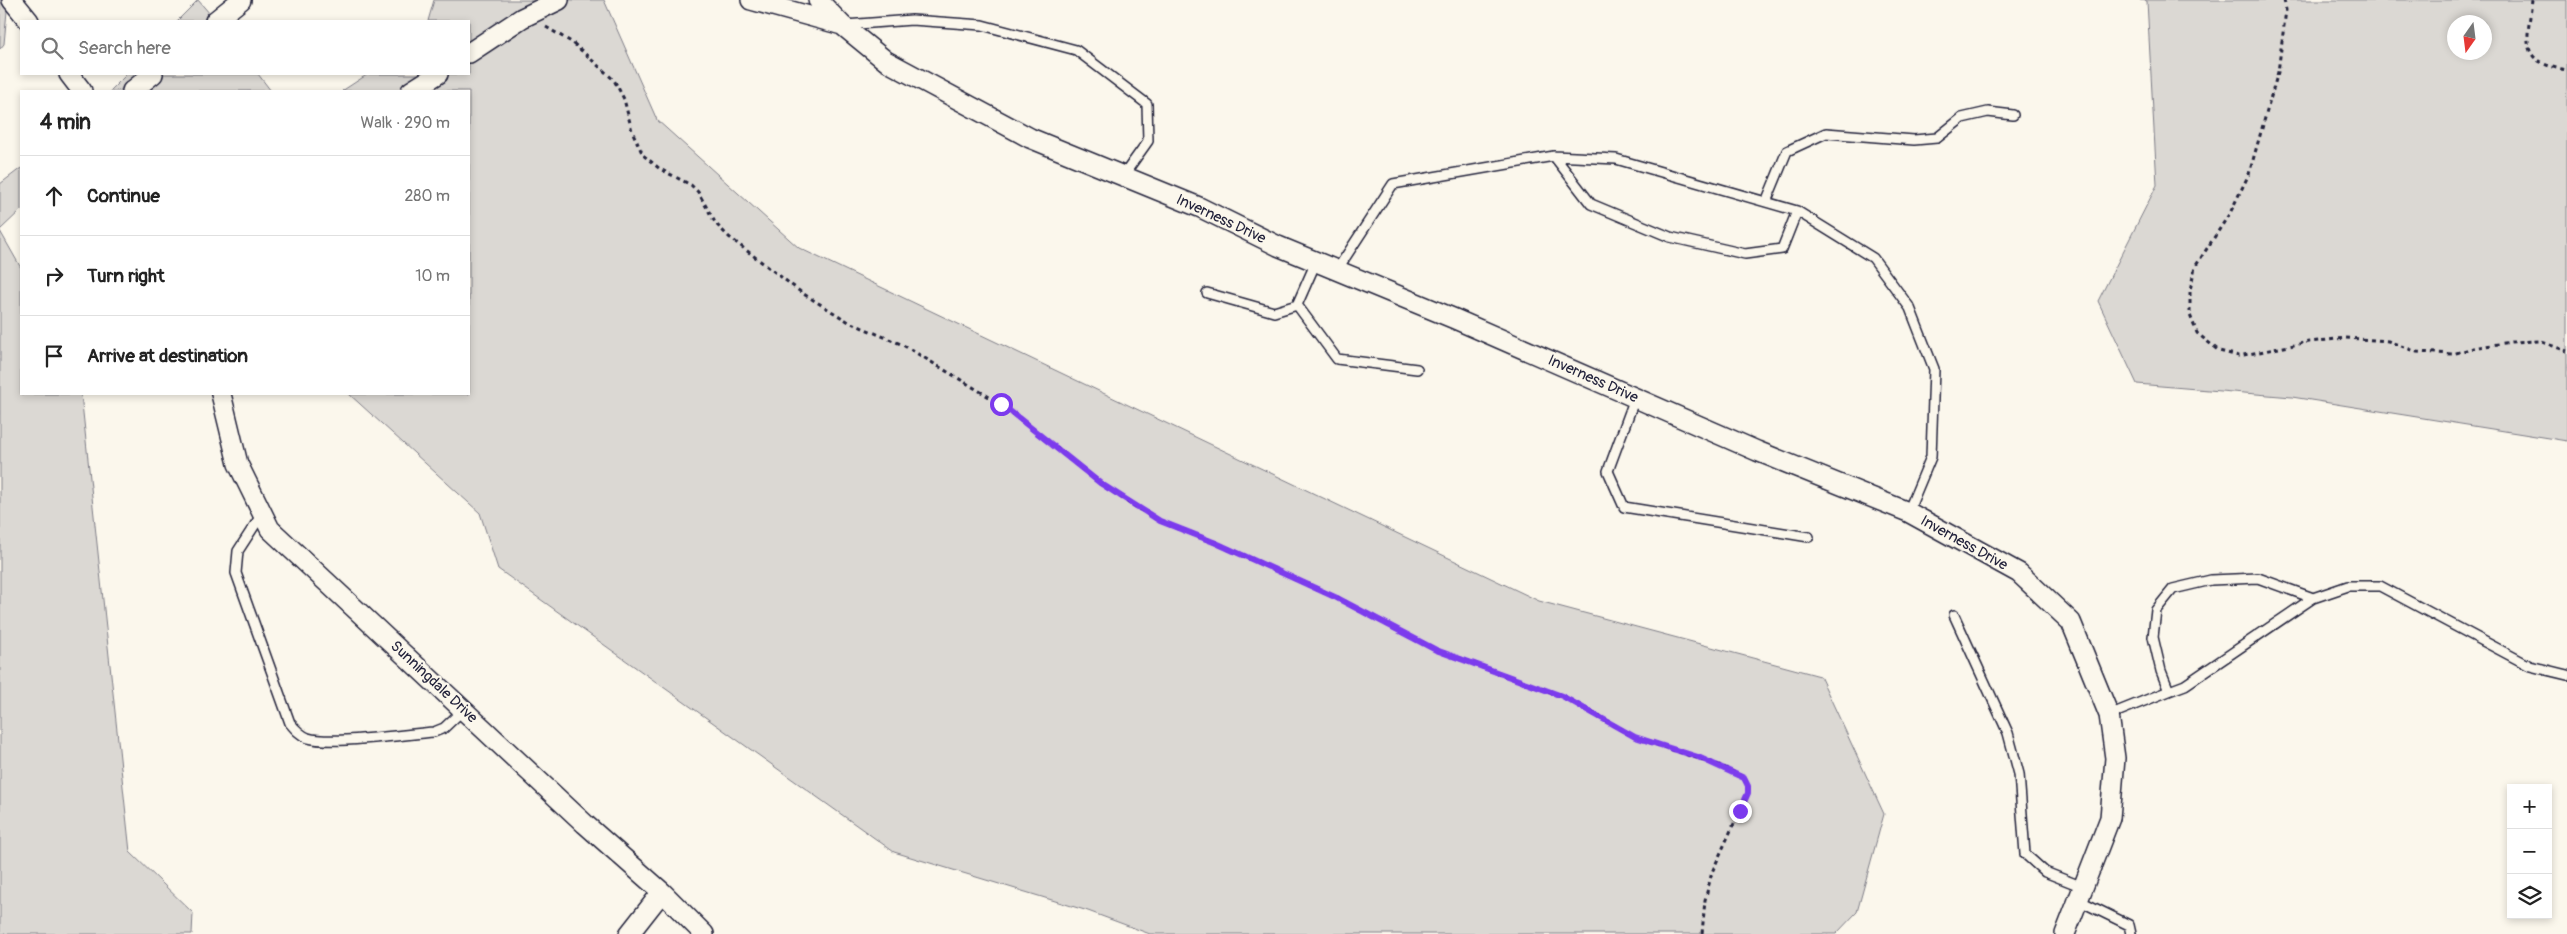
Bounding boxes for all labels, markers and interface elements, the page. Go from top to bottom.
north arrow [2447,15,2492,60]
search box [20,20,470,75]
icon: search [38,34,66,62]
text: Search here [78,36,171,60]
text: 4 min [40,109,91,136]
text: Walk · 290 m [361,113,450,133]
icon: ahead [40,182,68,210]
text: Continue [87,184,160,208]
text: 280 m [404,186,450,206]
street label: Inverness Drive [1173,190,1269,248]
icon: right [40,262,68,290]
text: Turn right [87,264,165,288]
text: 10 m [415,266,450,286]
icon: arrive [40,342,68,370]
text: Arrive at destination [87,344,248,368]
street label: Inverness Drive [1545,351,1642,408]
route start [990,393,1013,416]
street label: Inverness Drive [1917,511,2011,575]
street label: Sunningdale Drive [386,637,482,728]
map controls [2507,784,2552,919]
button: + [2507,784,2552,829]
route end [1729,800,1752,823]
button: − [2507,829,2552,874]
button: layers [2507,874,2552,919]

